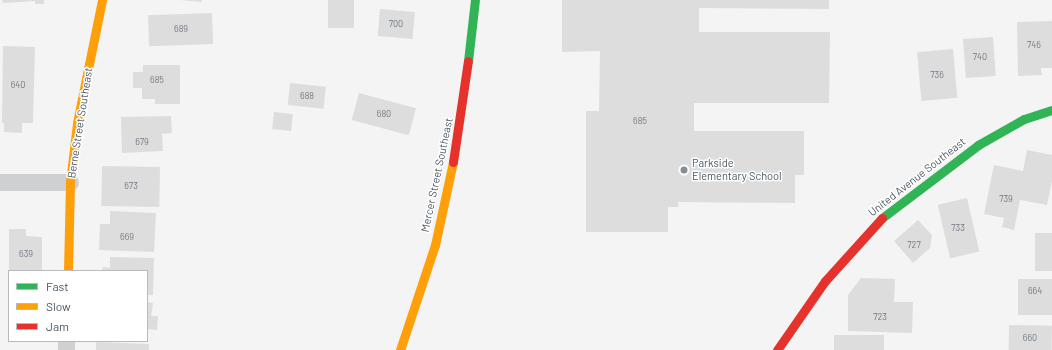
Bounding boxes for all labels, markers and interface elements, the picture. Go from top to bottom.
house number: 700 [389,19,403,29]
house number: 689 [174,24,188,34]
house number: 746 [1027,40,1041,50]
house number: 740 [973,52,987,62]
street label: Berne Street Southeast [65,67,95,179]
house number: 736 [930,70,944,80]
house number: 685 [150,75,164,85]
house number: 640 [11,80,25,90]
house number: 688 [300,91,314,101]
house number: 680 [377,109,391,119]
house number: 685 [633,116,647,126]
street label: Mercer Street Southeast [418,117,456,233]
street label: United Avenue Southeast [866,135,968,219]
house number: 679 [135,137,149,147]
place label: Parkside Elementary School [692,157,782,183]
marker: Parkside Elementary School [679,165,689,175]
house number: 673 [124,181,138,191]
house number: 739 [999,194,1013,204]
house number: 733 [951,223,965,233]
house number: 669 [120,232,134,242]
house number: 727 [907,240,921,250]
house number: 639 [19,249,33,259]
legend [8,270,148,342]
text: Fast [46,279,69,293]
house number: 664 [1028,286,1042,296]
text: Slow [46,299,71,313]
house number: 723 [873,312,887,322]
text: Jam [46,319,69,333]
house number: 660 [1023,333,1037,343]

